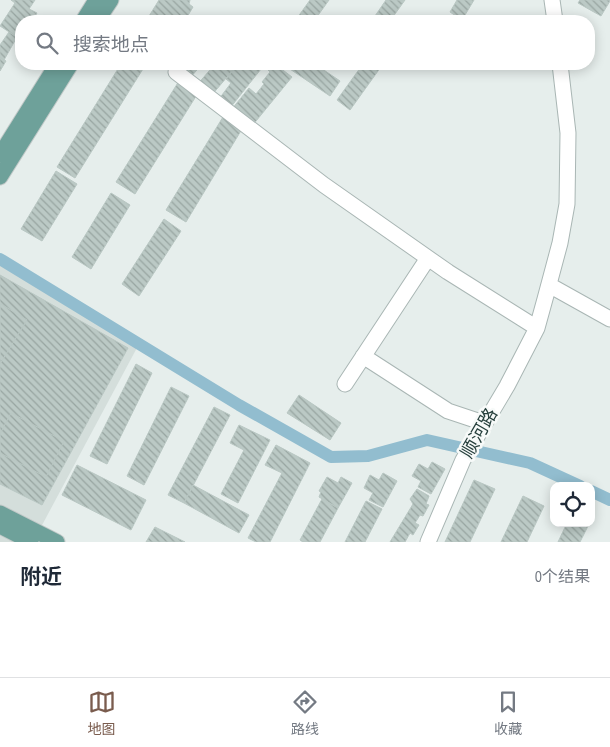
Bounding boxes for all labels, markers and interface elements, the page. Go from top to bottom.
search box [15,15,595,70]
icon: search [33,29,61,57]
text: 搜索地点 [73,32,149,56]
street label: 顺河路 [455,404,502,462]
map controls [550,482,595,527]
button: locate [550,482,595,527]
text: 附近 [20,563,62,590]
text: 0个结果 [535,566,590,586]
tab: 地图 [88,688,116,738]
tab: 路线 [291,688,319,738]
tab: 收藏 [494,688,522,738]

